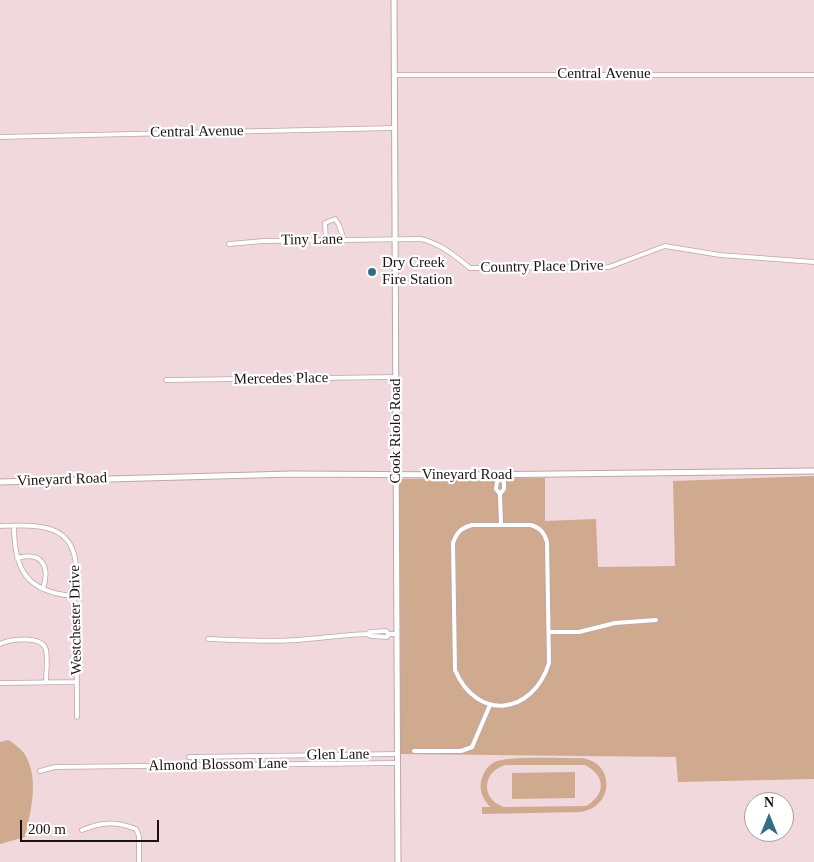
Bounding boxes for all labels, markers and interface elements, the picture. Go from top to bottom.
street label: Central Avenue [557,65,651,83]
street label: Central Avenue [150,122,244,142]
street label: Tiny Lane [281,230,343,250]
place label: Dry Creek Fire Station [382,254,452,289]
street label: Country Place Drive [480,257,604,277]
marker: Dry Creek Fire Station [366,266,378,278]
street label: Mercedes Place [234,369,328,389]
street label: Cook Riolo Road [387,378,405,484]
street label: Vineyard Road [422,466,512,484]
street label: Vineyard Road [17,469,107,491]
street label: Westchester Drive [66,565,86,675]
street label: Glen Lane [306,745,370,765]
street label: Almond Blossom Lane [148,755,288,775]
north arrow [744,792,794,842]
text: N [764,795,774,810]
scale bar [22,810,161,842]
text: 200 m [28,821,66,837]

